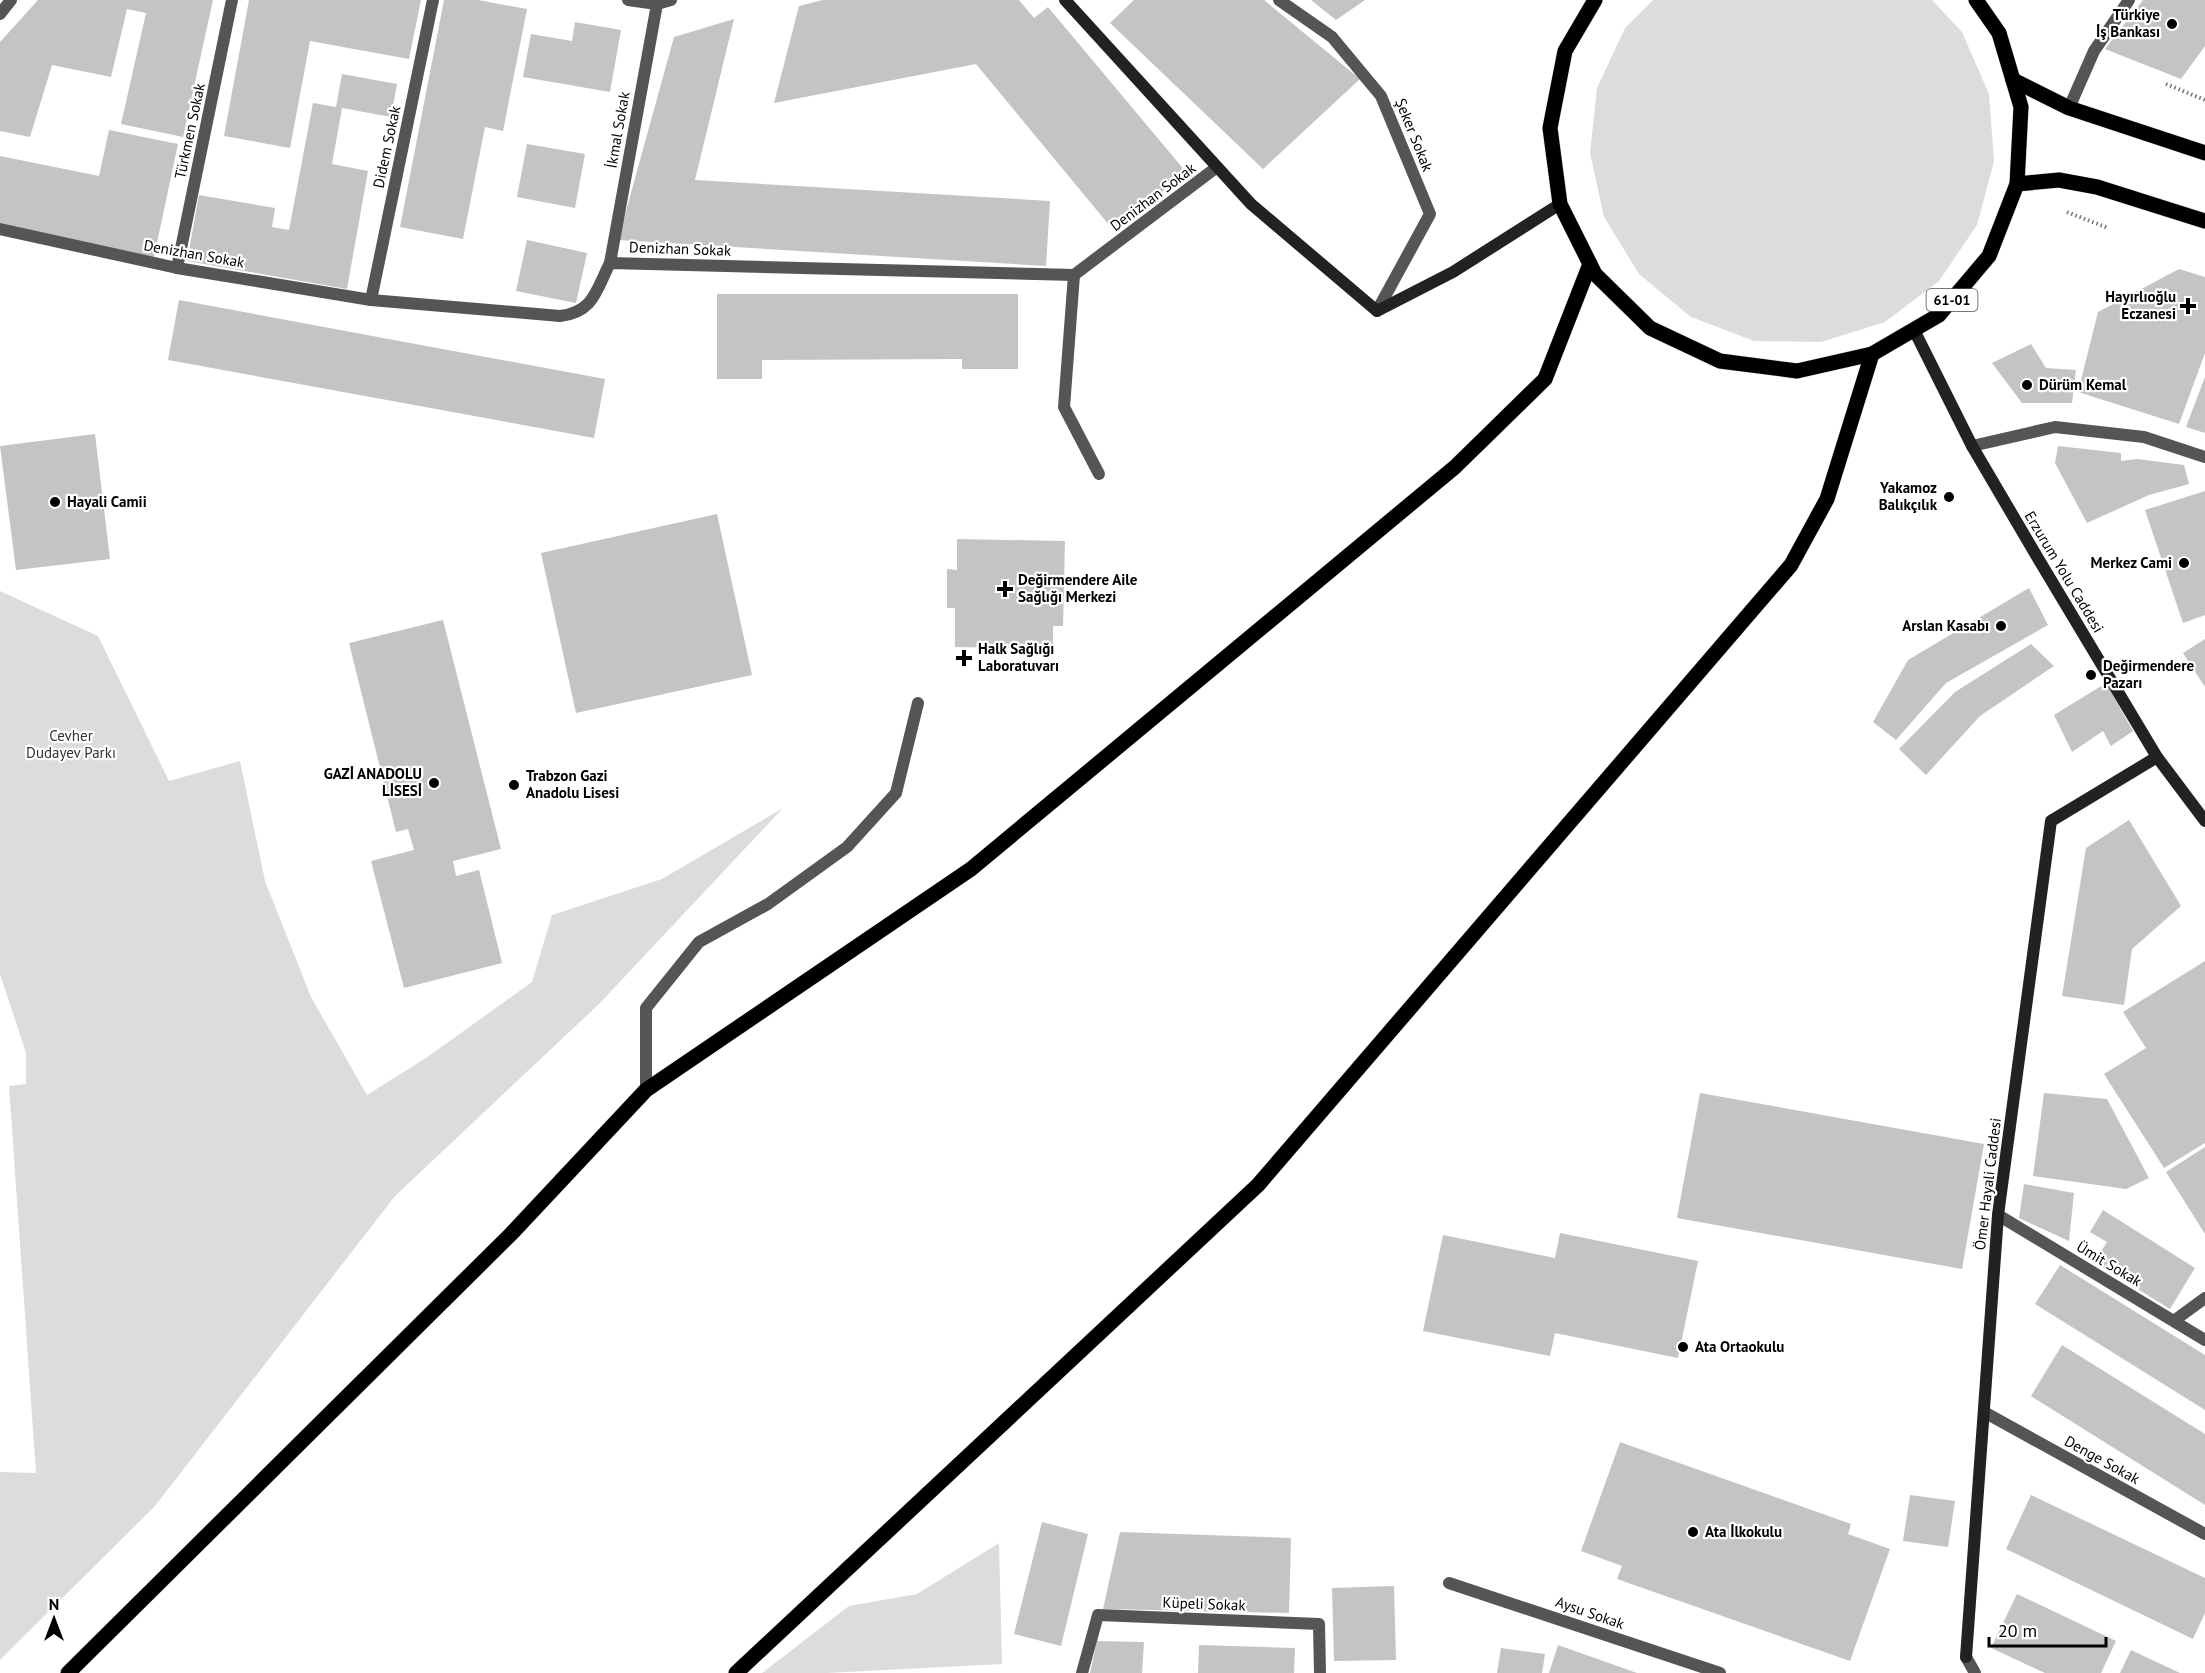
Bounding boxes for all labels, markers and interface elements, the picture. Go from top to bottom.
place label: Türkiye İş Bankası [2096,5,2160,41]
marker: Türkiye İş Bankası [2165,17,2179,31]
street label: Türkmen Sokak [170,81,209,180]
street label: İkmal Sokak [601,89,634,170]
street label: Şeker Sokak [1391,95,1438,175]
street label: Didem Sokak [369,103,405,190]
street label: Denizhan Sokak [1106,158,1200,235]
street label: Denizhan Sokak [142,235,247,272]
street label: Denizhan Sokak [629,237,732,260]
place label: Hayırlıoğlu Eczanesi [2105,287,2176,323]
road number: 61-01 [1926,289,1978,311]
marker: Hayırlıoğlu Eczanesi [2181,299,2195,313]
place label: Dürüm Kemal [2039,375,2127,394]
marker: Dürüm Kemal [2020,378,2034,392]
place label: Yakamoz Balıkçılık [1879,478,1938,514]
marker: Yakamoz Balıkçılık [1942,490,1956,504]
place label: Hayali Camii [67,492,147,511]
marker: Hayali Camii [48,495,62,509]
street label: Erzurum Yolu Caddesi [2021,508,2108,636]
place label: Merkez Cami [2091,553,2172,572]
marker: Merkez Cami [2177,556,2191,570]
place label: Değirmendere Aile Sağlığı Merkezi [1018,570,1138,606]
marker: Değirmendere Aile Sağlığı Merkezi [996,580,1014,598]
place label: Arslan Kasabı [1902,616,1989,635]
marker: Arslan Kasabı [1994,619,2008,633]
place label: Halk Sağlığı Laboratuvarı [978,639,1059,675]
marker: Halk Sağlığı Laboratuvarı [955,649,973,667]
place label: Değirmendere Pazarı [2103,656,2194,692]
marker: Değirmendere Pazarı [2084,668,2098,682]
park label: Cevher Dudayev Parkı [26,726,116,762]
place label: GAZİ ANADOLU LİSESİ [324,764,422,800]
place label: Trabzon Gazi Anadolu Lisesi [526,766,619,802]
marker: GAZİ ANADOLU LİSESİ [427,776,441,790]
marker: Trabzon Gazi Anadolu Lisesi [507,778,521,792]
street label: Ömer Hayali Caddesi [1970,1117,2005,1251]
street label: Ümit Sokak [2073,1237,2146,1291]
place label: Ata Ortaokulu [1695,1337,1784,1356]
marker: Ata Ortaokulu [1676,1340,1690,1354]
street label: Denge Sokak [2061,1431,2144,1488]
place label: Ata İlkokulu [1705,1522,1782,1541]
marker: Ata İlkokulu [1686,1525,1700,1539]
north arrow [24,1589,84,1649]
street label: Aysu Sokak [1553,1592,1628,1633]
street label: Küpeli Sokak [1162,1593,1247,1614]
text: N [49,1594,59,1614]
scale bar [1989,1610,2106,1648]
text: 20 m [1998,1619,2037,1642]

